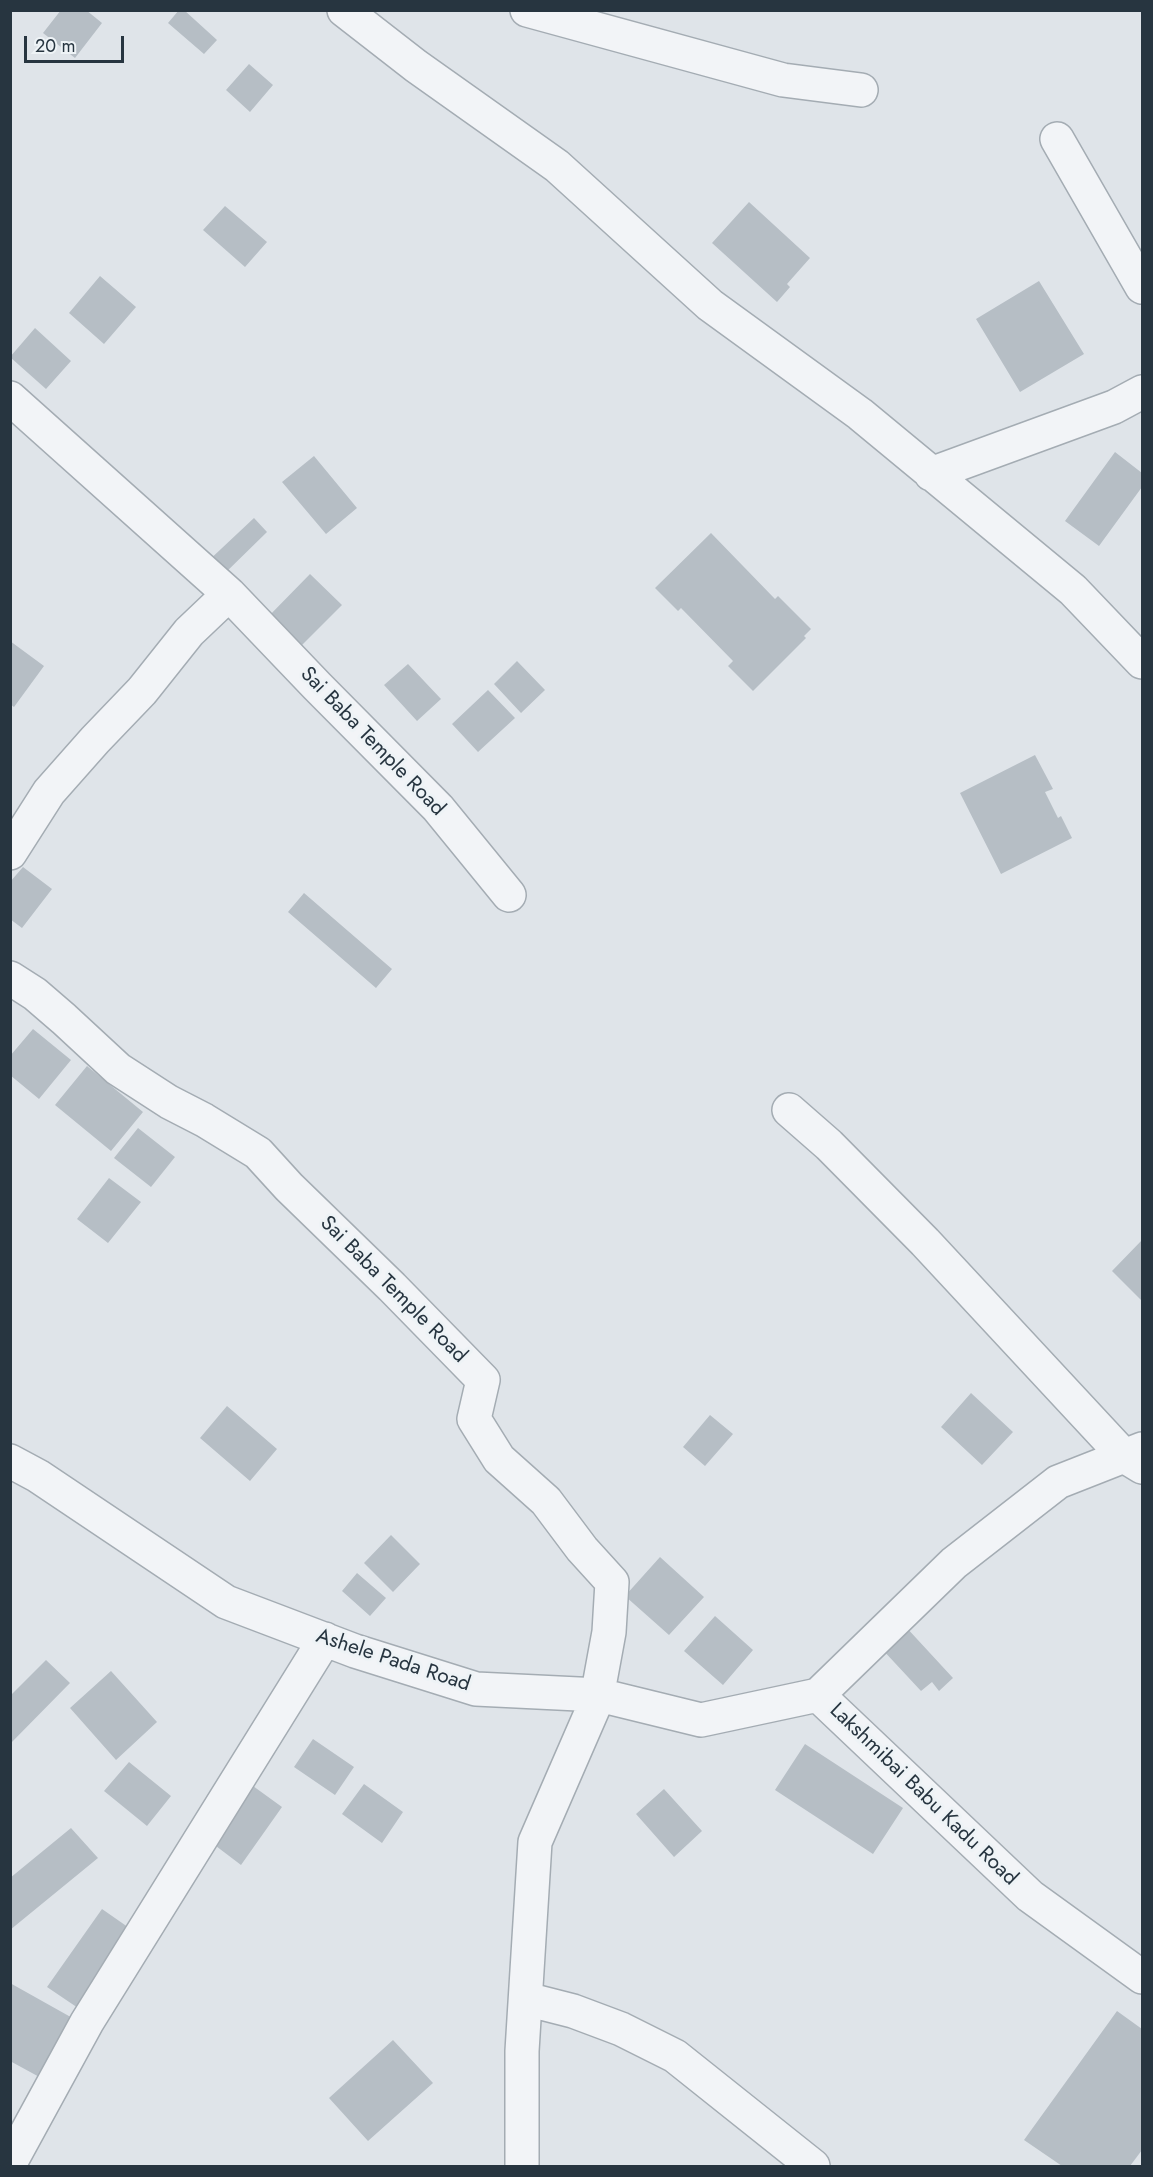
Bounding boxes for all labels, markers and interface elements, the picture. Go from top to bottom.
scale bar [27,24,128,62]
text: 20 m [35,33,75,59]
street label: Sai Baba Temple Road [294,662,450,822]
street label: Sai Baba Temple Road [314,1211,472,1369]
street label: Ashele Pada Road [313,1624,473,1698]
street label: Lakshmibai Babu Kadu Road [824,1699,1022,1891]

